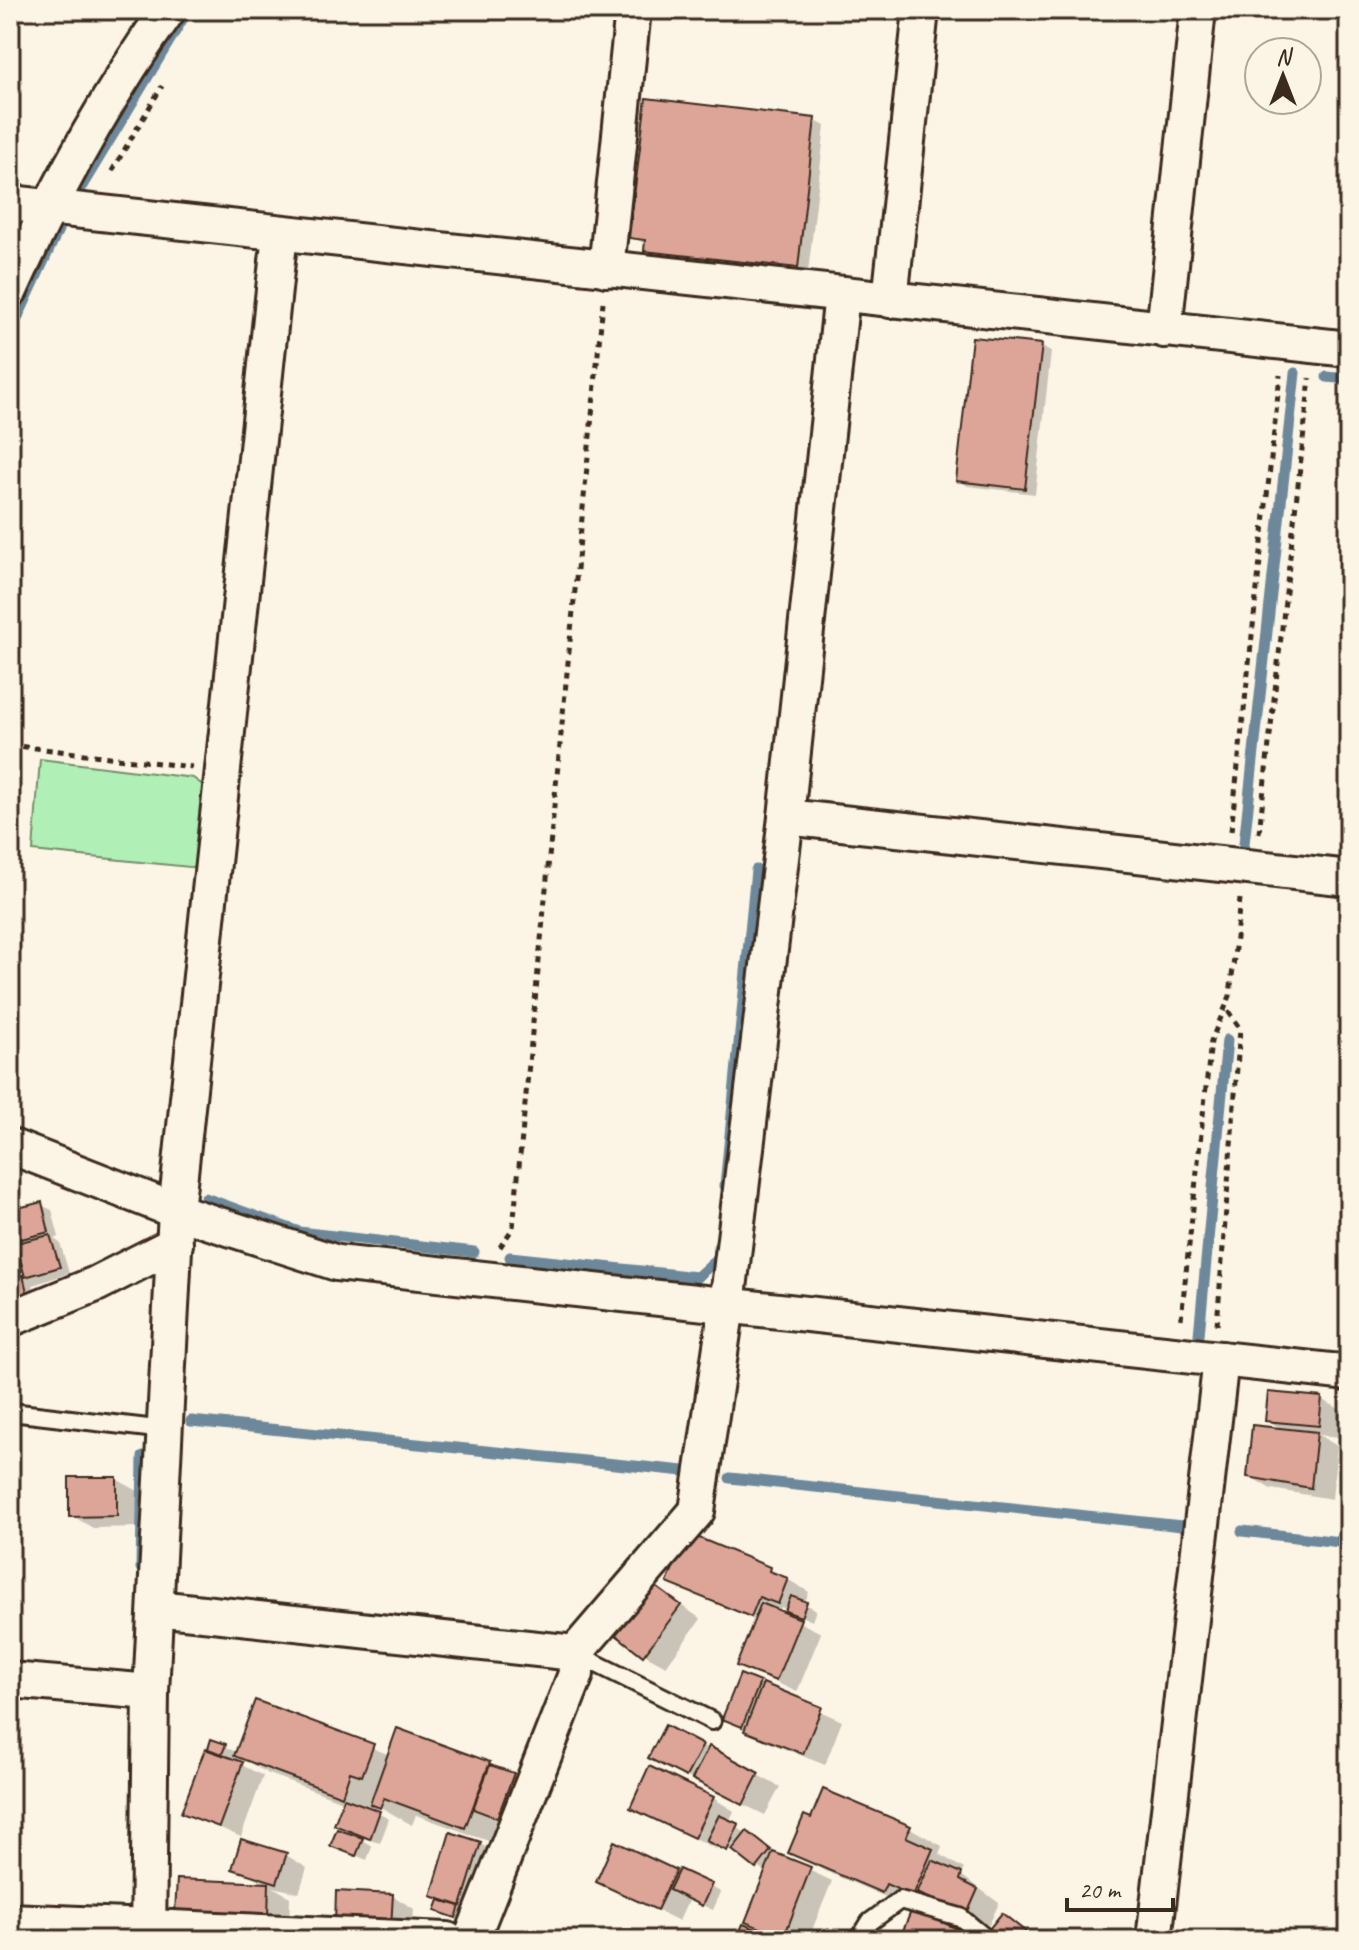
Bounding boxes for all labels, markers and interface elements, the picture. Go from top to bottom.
north arrow [1243,36,1323,116]
text: N [1276,43,1293,71]
scale bar [1067,1862,1173,1912]
text: 20 m [1079,1875,1122,1905]

